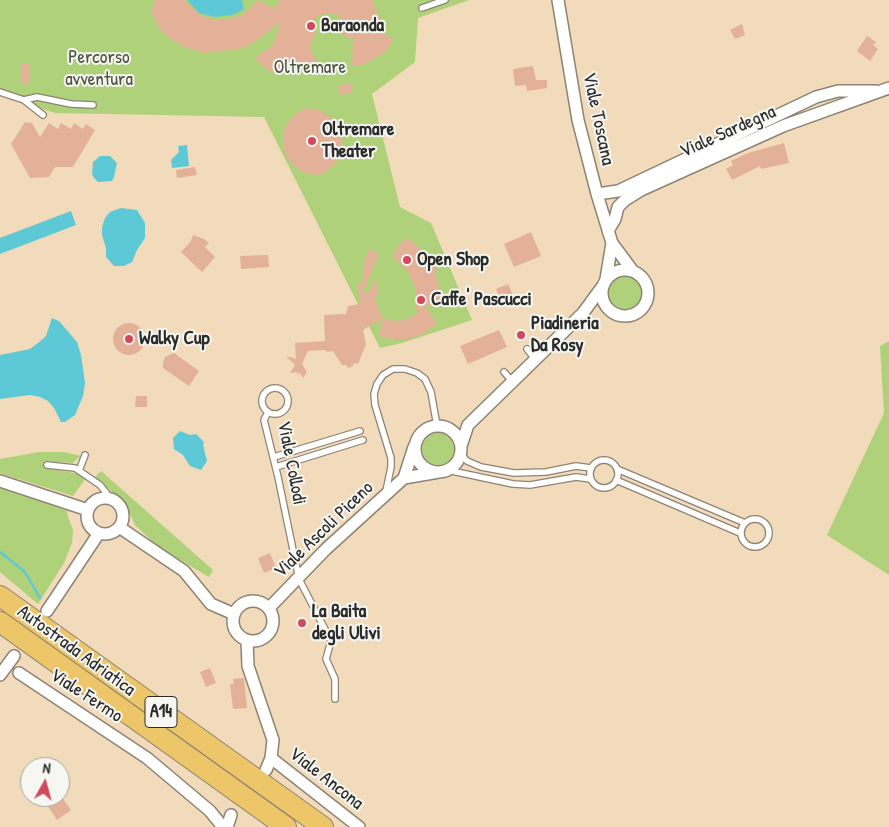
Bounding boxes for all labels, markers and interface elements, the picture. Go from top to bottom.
place label: Baraonda [321,15,384,37]
marker: Baraonda [305,20,317,32]
park label: Percorso avventura [65,47,133,91]
park label: Oltremare [274,57,346,79]
street label: Viale Toscana [577,71,619,167]
street label: Viale Sardegna [677,101,779,163]
place label: Oltremare Theater [322,119,394,163]
marker: Oltremare Theater [306,135,318,147]
place label: Open Shop [417,249,489,271]
marker: Open Shop [401,254,413,266]
place label: Caffe' Pascucci [431,289,532,311]
marker: Caffe' Pascucci [415,294,427,306]
place label: Piadineria Da Rosy [531,313,599,357]
place label: Walky Cup [139,328,210,350]
marker: Piadineria Da Rosy [515,329,527,341]
marker: Walky Cup [123,333,135,345]
street label: Viale Collodi [272,419,310,507]
street label: Viale Ascoli Piceno [270,477,378,583]
street label: Autostrada Adriatica [13,601,139,701]
place label: La Baita degli Ulivi [312,601,381,645]
marker: La Baita degli Ulivi [296,617,308,629]
street label: Viale Fermo [45,664,127,728]
road number: A14 [145,696,177,728]
street label: Viale Ancona [284,743,368,815]
north arrow [20,757,70,807]
text: N [42,758,52,777]

